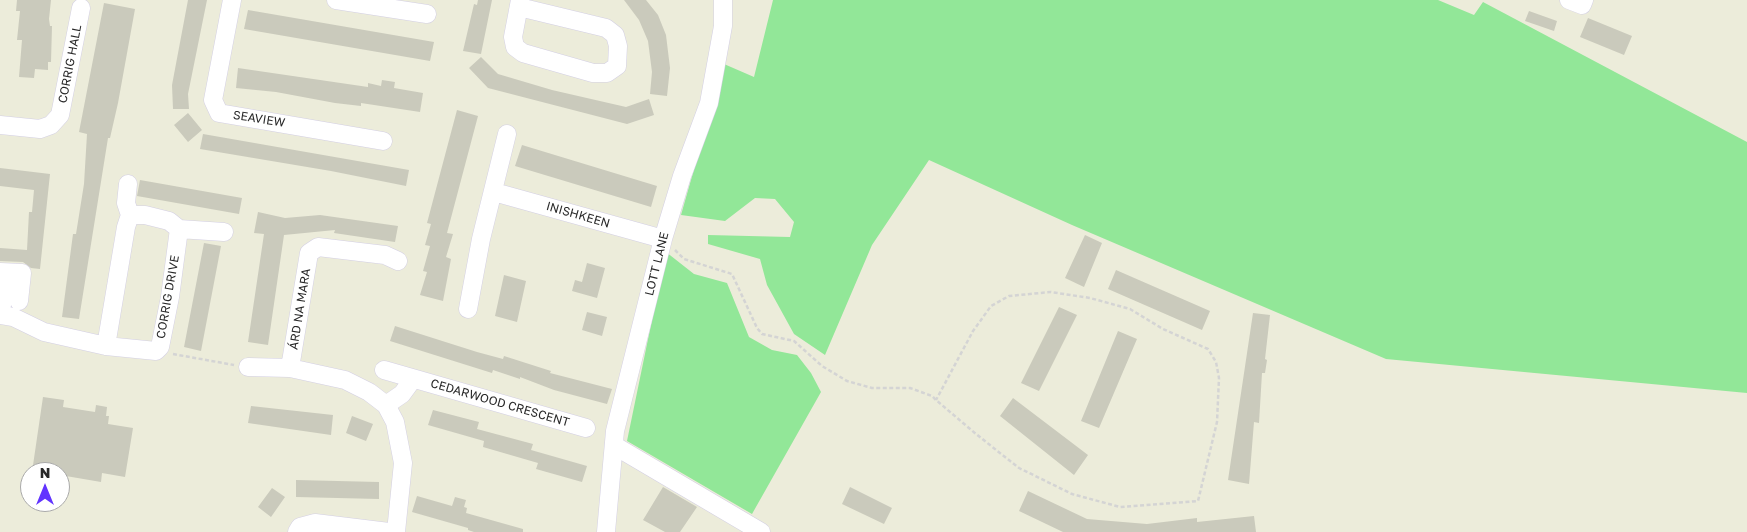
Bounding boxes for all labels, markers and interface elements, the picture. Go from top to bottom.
street label: CORRIG HALL [55,24,85,104]
street label: SEAVIEW [232,108,286,130]
street label: INISHKEEN [545,199,611,231]
street label: LOTT LANE [642,231,672,297]
street label: CORRIG DRIVE [154,254,182,340]
street label: ÁRD NA MARA [286,267,314,351]
street label: CEDARWOOD CRESCENT [429,376,571,430]
north arrow [20,462,70,512]
text: N [40,464,50,481]

